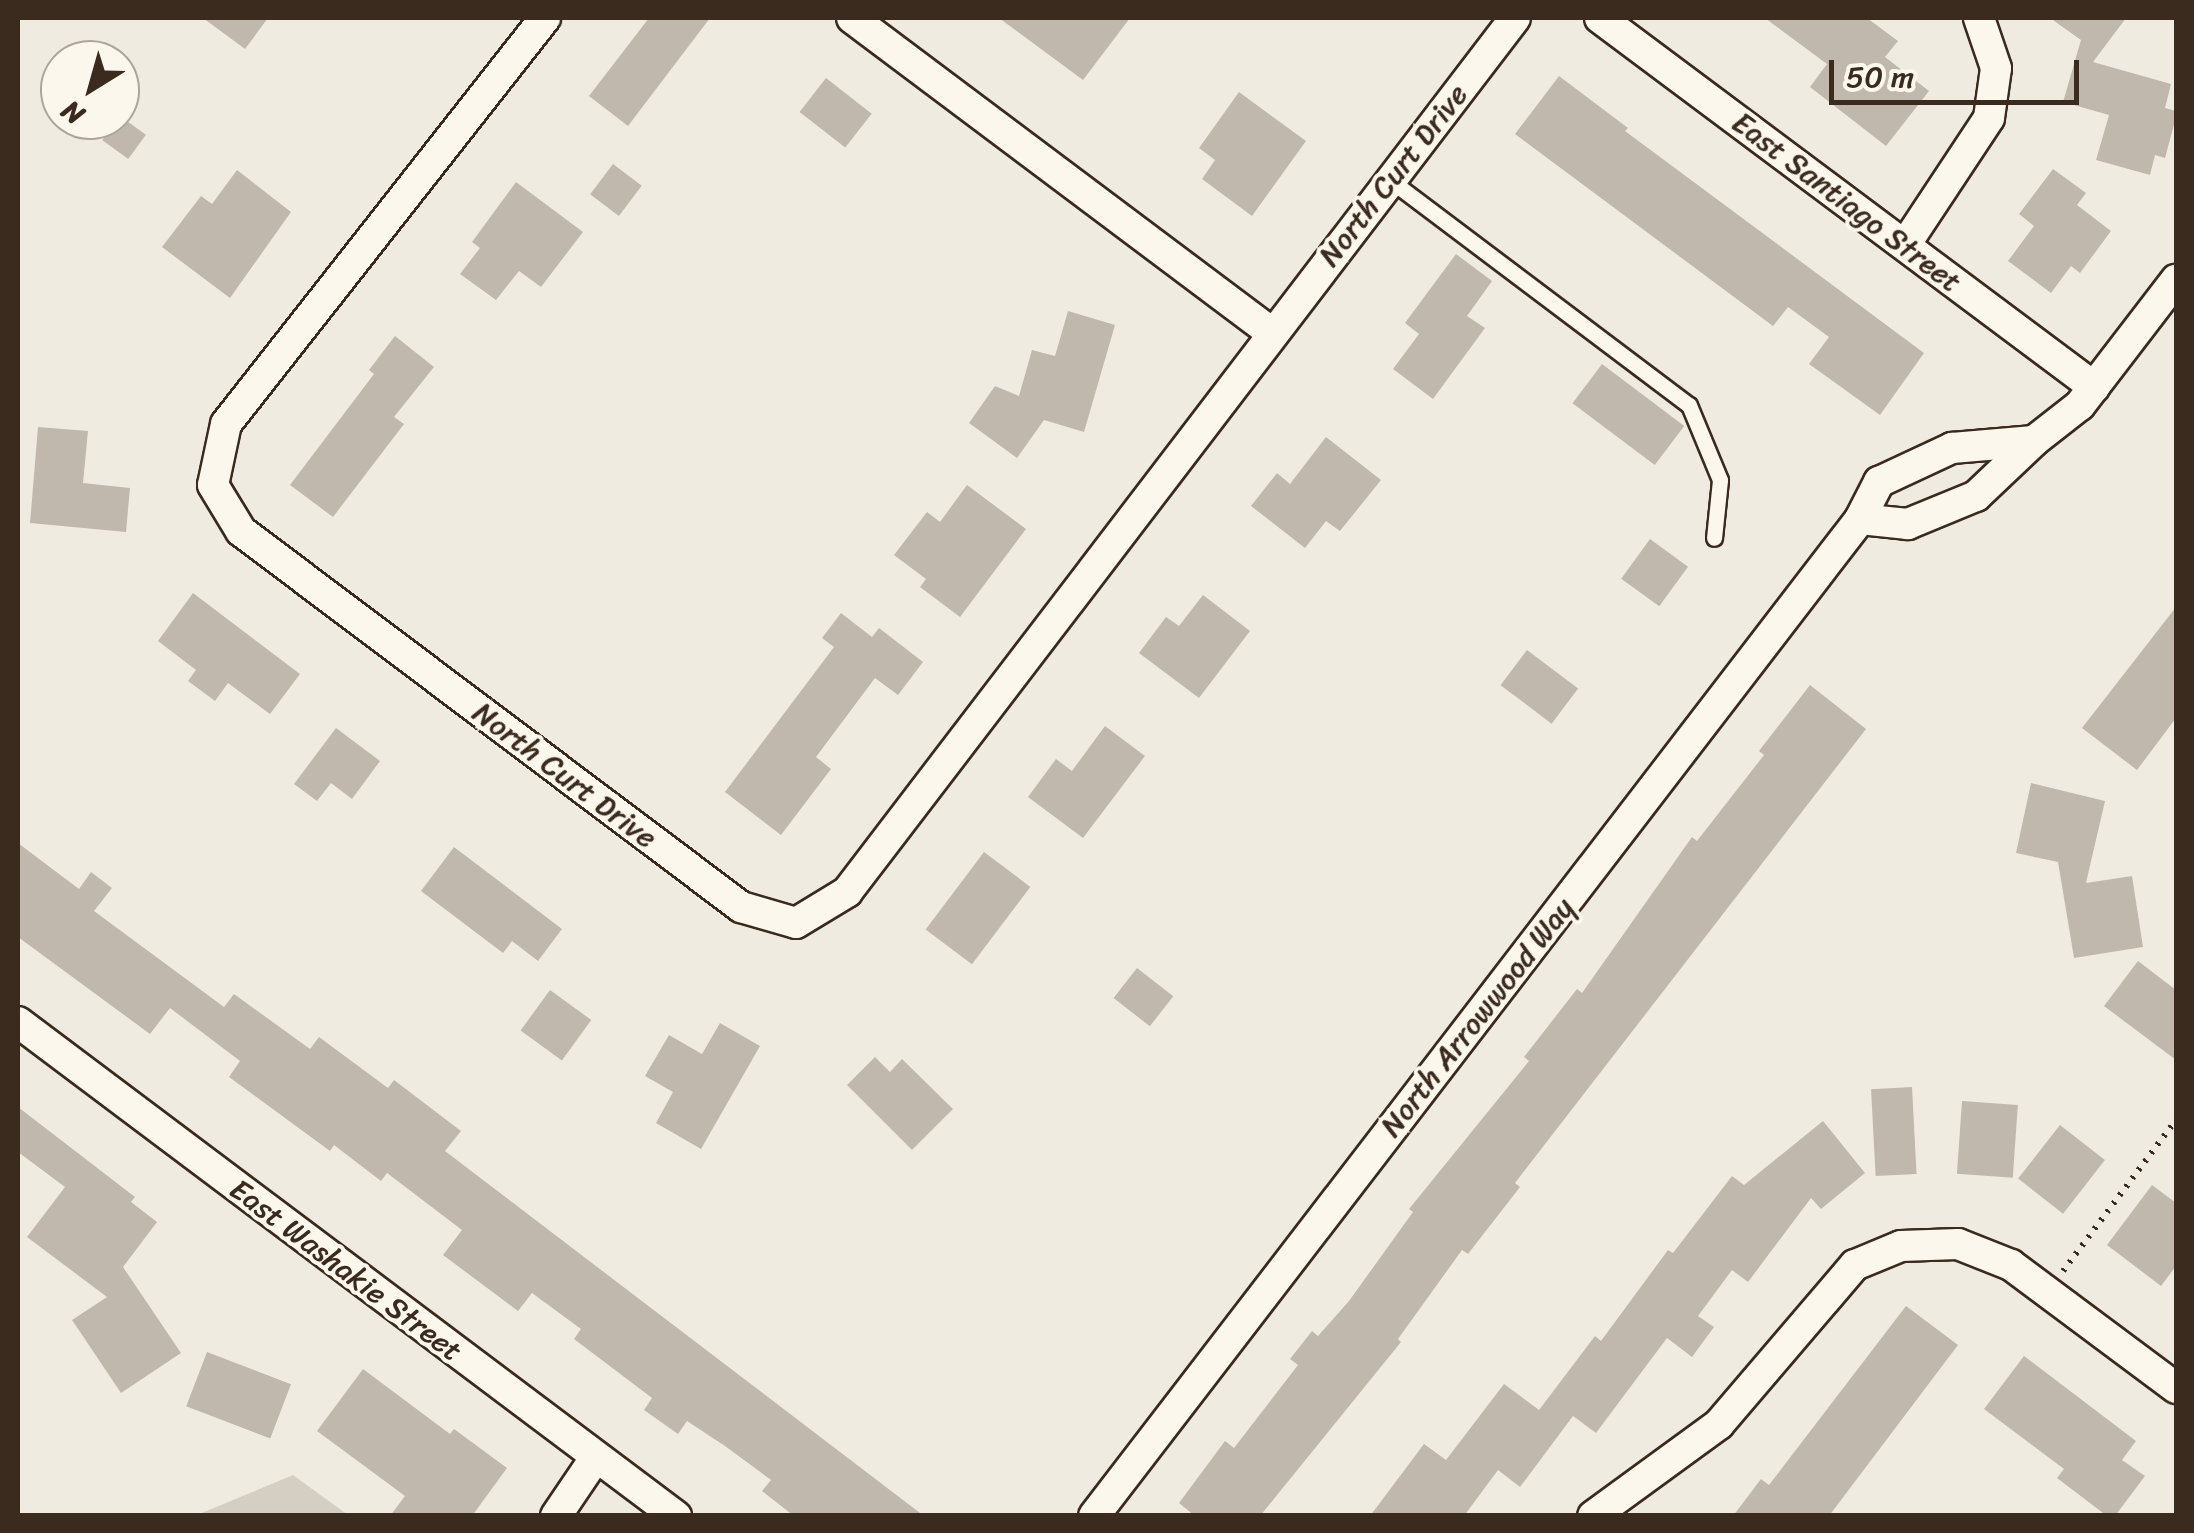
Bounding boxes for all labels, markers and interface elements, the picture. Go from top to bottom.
north arrow [40,40,140,140]
scale bar [1834,40,2084,102]
text: 50 m [1846,50,1914,104]
street label: North Curt Drive [1311,77,1475,273]
text: N [50,87,95,138]
street label: East Santiago Street [1725,104,1969,300]
street label: North Curt Drive [466,694,664,856]
street label: North Arrowwood Way [1372,890,1582,1144]
street label: East Washakie Street [222,1170,470,1370]

